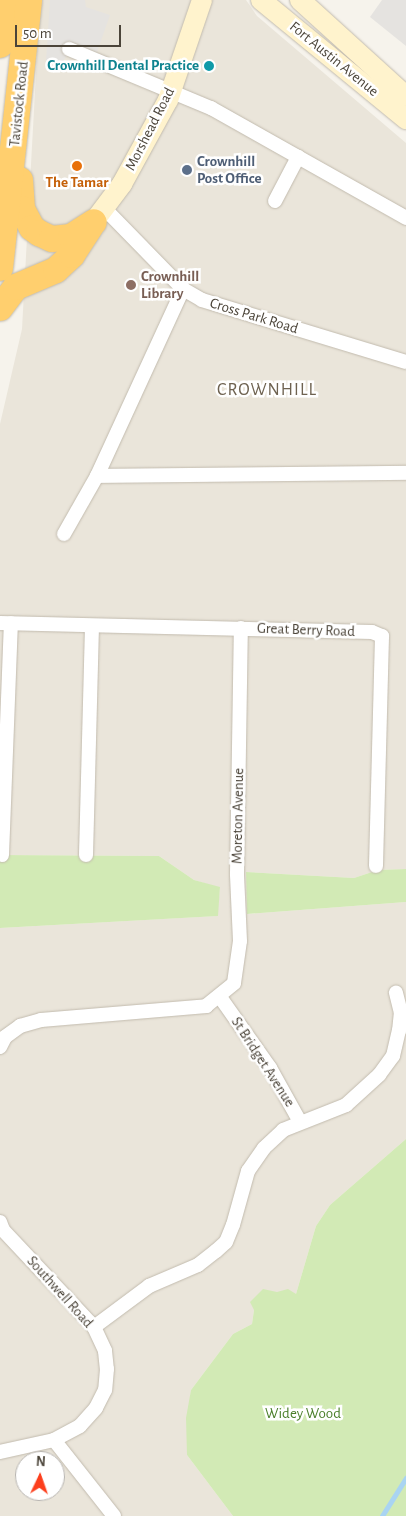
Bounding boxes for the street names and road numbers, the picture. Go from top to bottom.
street label: Fort Austin Avenue [286,18,382,100]
street label: Tavistock Road [6,61,32,147]
street label: Morshead Road [121,84,179,174]
street label: Cross Park Road [208,294,300,338]
street label: Great Berry Road [257,619,355,641]
street label: Moreton Avenue [228,768,248,864]
street label: St Bridget Avenue [227,1014,299,1110]
street label: Southwell Road [23,1252,97,1332]

